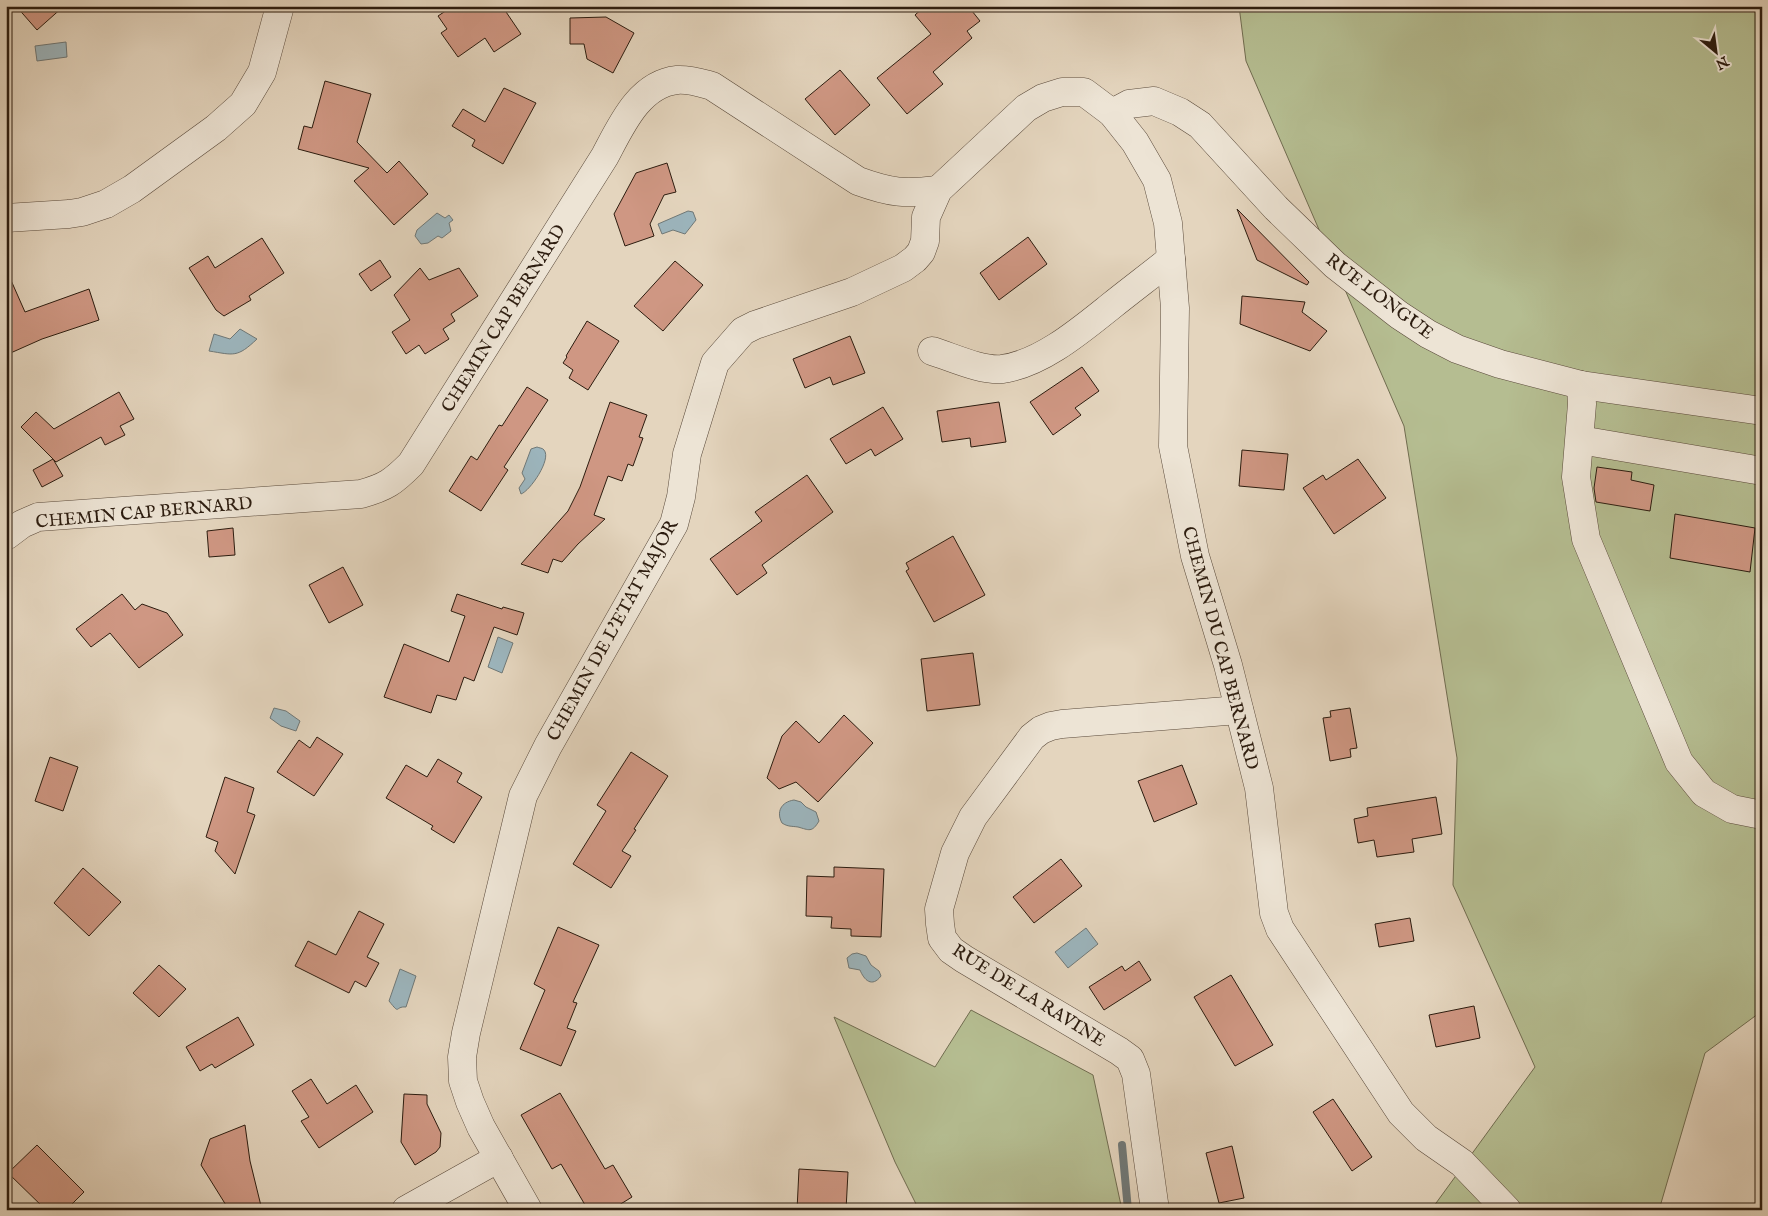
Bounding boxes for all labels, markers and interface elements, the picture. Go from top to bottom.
north arrow [1690,28,1740,78]
text: N [1712,51,1732,73]
street label: CHEMIN CAP BERNARD [437,220,572,417]
street label: RUE LONGUE [1321,249,1438,345]
street label: CHEMIN CAP BERNARD [35,493,254,534]
street label: CHEMIN DE L'ETAT MAJOR [543,515,685,746]
street label: CHEMIN DU CAP BERNARD [1176,524,1263,773]
street label: RUE DE LA RAVINE [947,940,1109,1053]

